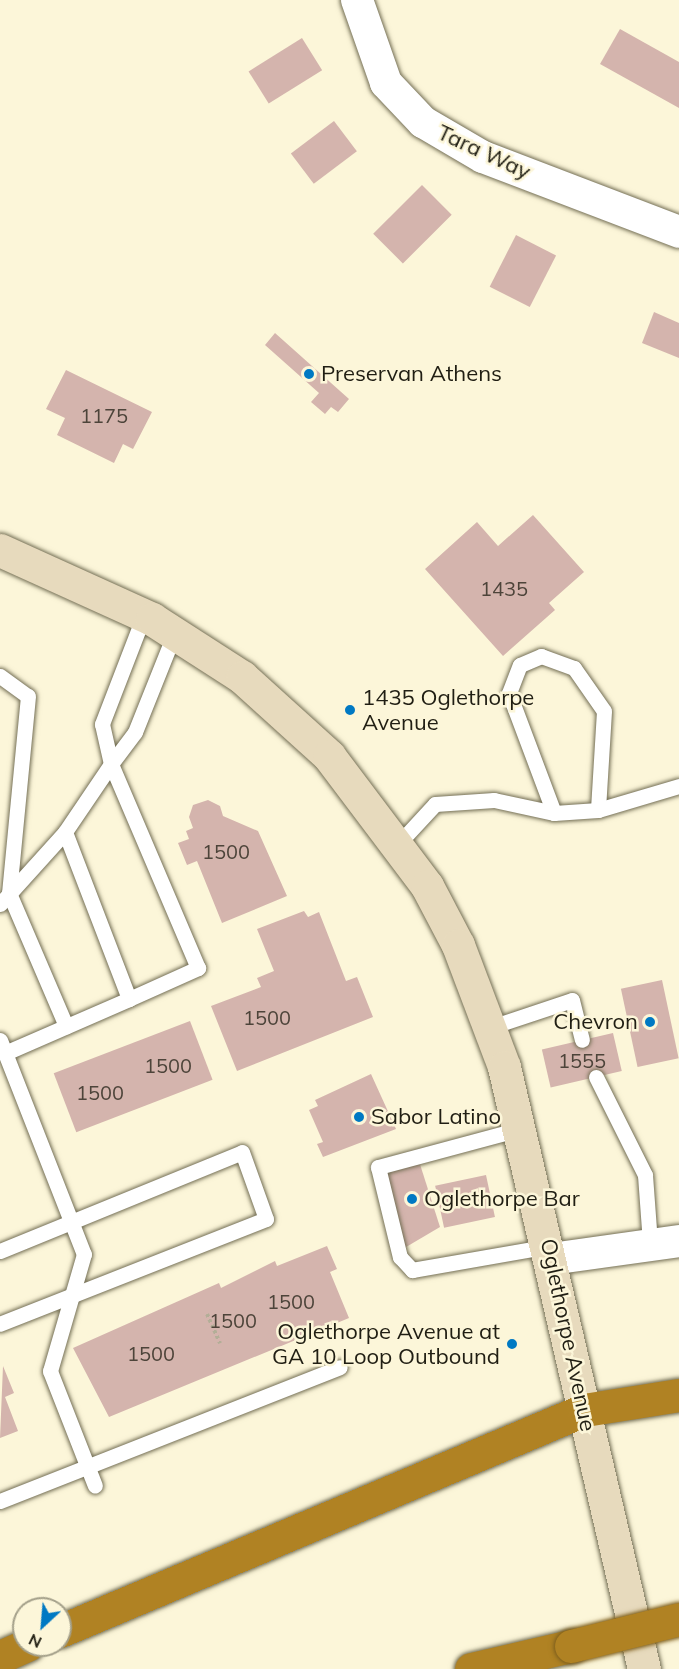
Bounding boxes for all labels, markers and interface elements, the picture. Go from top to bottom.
street label: Tara Way [433,119,535,185]
place label: Preservan Athens [321,361,502,387]
marker: Preservan Athens [302,367,316,381]
house number: 1175 [80,403,128,427]
house number: 1435 [480,576,528,600]
place label: 1435 Oglethorpe Avenue [362,684,534,736]
marker: 1435 Oglethorpe Avenue [343,703,357,717]
house number: 1500 [202,839,250,863]
house number: 1500 [243,1005,291,1029]
place label: Chevron [553,1009,638,1035]
marker: Chevron [643,1015,657,1029]
house number: 1555 [558,1048,606,1072]
house number: 1500 [144,1053,192,1077]
house number: 1500 [76,1080,124,1104]
place label: Sabor Latino [371,1104,501,1130]
marker: Sabor Latino [352,1110,366,1124]
place label: Oglethorpe Bar [424,1186,580,1212]
marker: Oglethorpe Bar [405,1192,419,1206]
street label: Oglethorpe Avenue [535,1236,601,1434]
house number: 1500 [267,1289,315,1313]
house number: 1500 [209,1308,257,1332]
place label: Oglethorpe Avenue at GA 10 Loop Outbound [272,1318,500,1370]
marker: Oglethorpe Avenue at GA 10 Loop Outbound [505,1337,519,1351]
house number: 1500 [127,1341,175,1365]
north arrow [12,1597,72,1657]
text: N [25,1630,45,1653]

